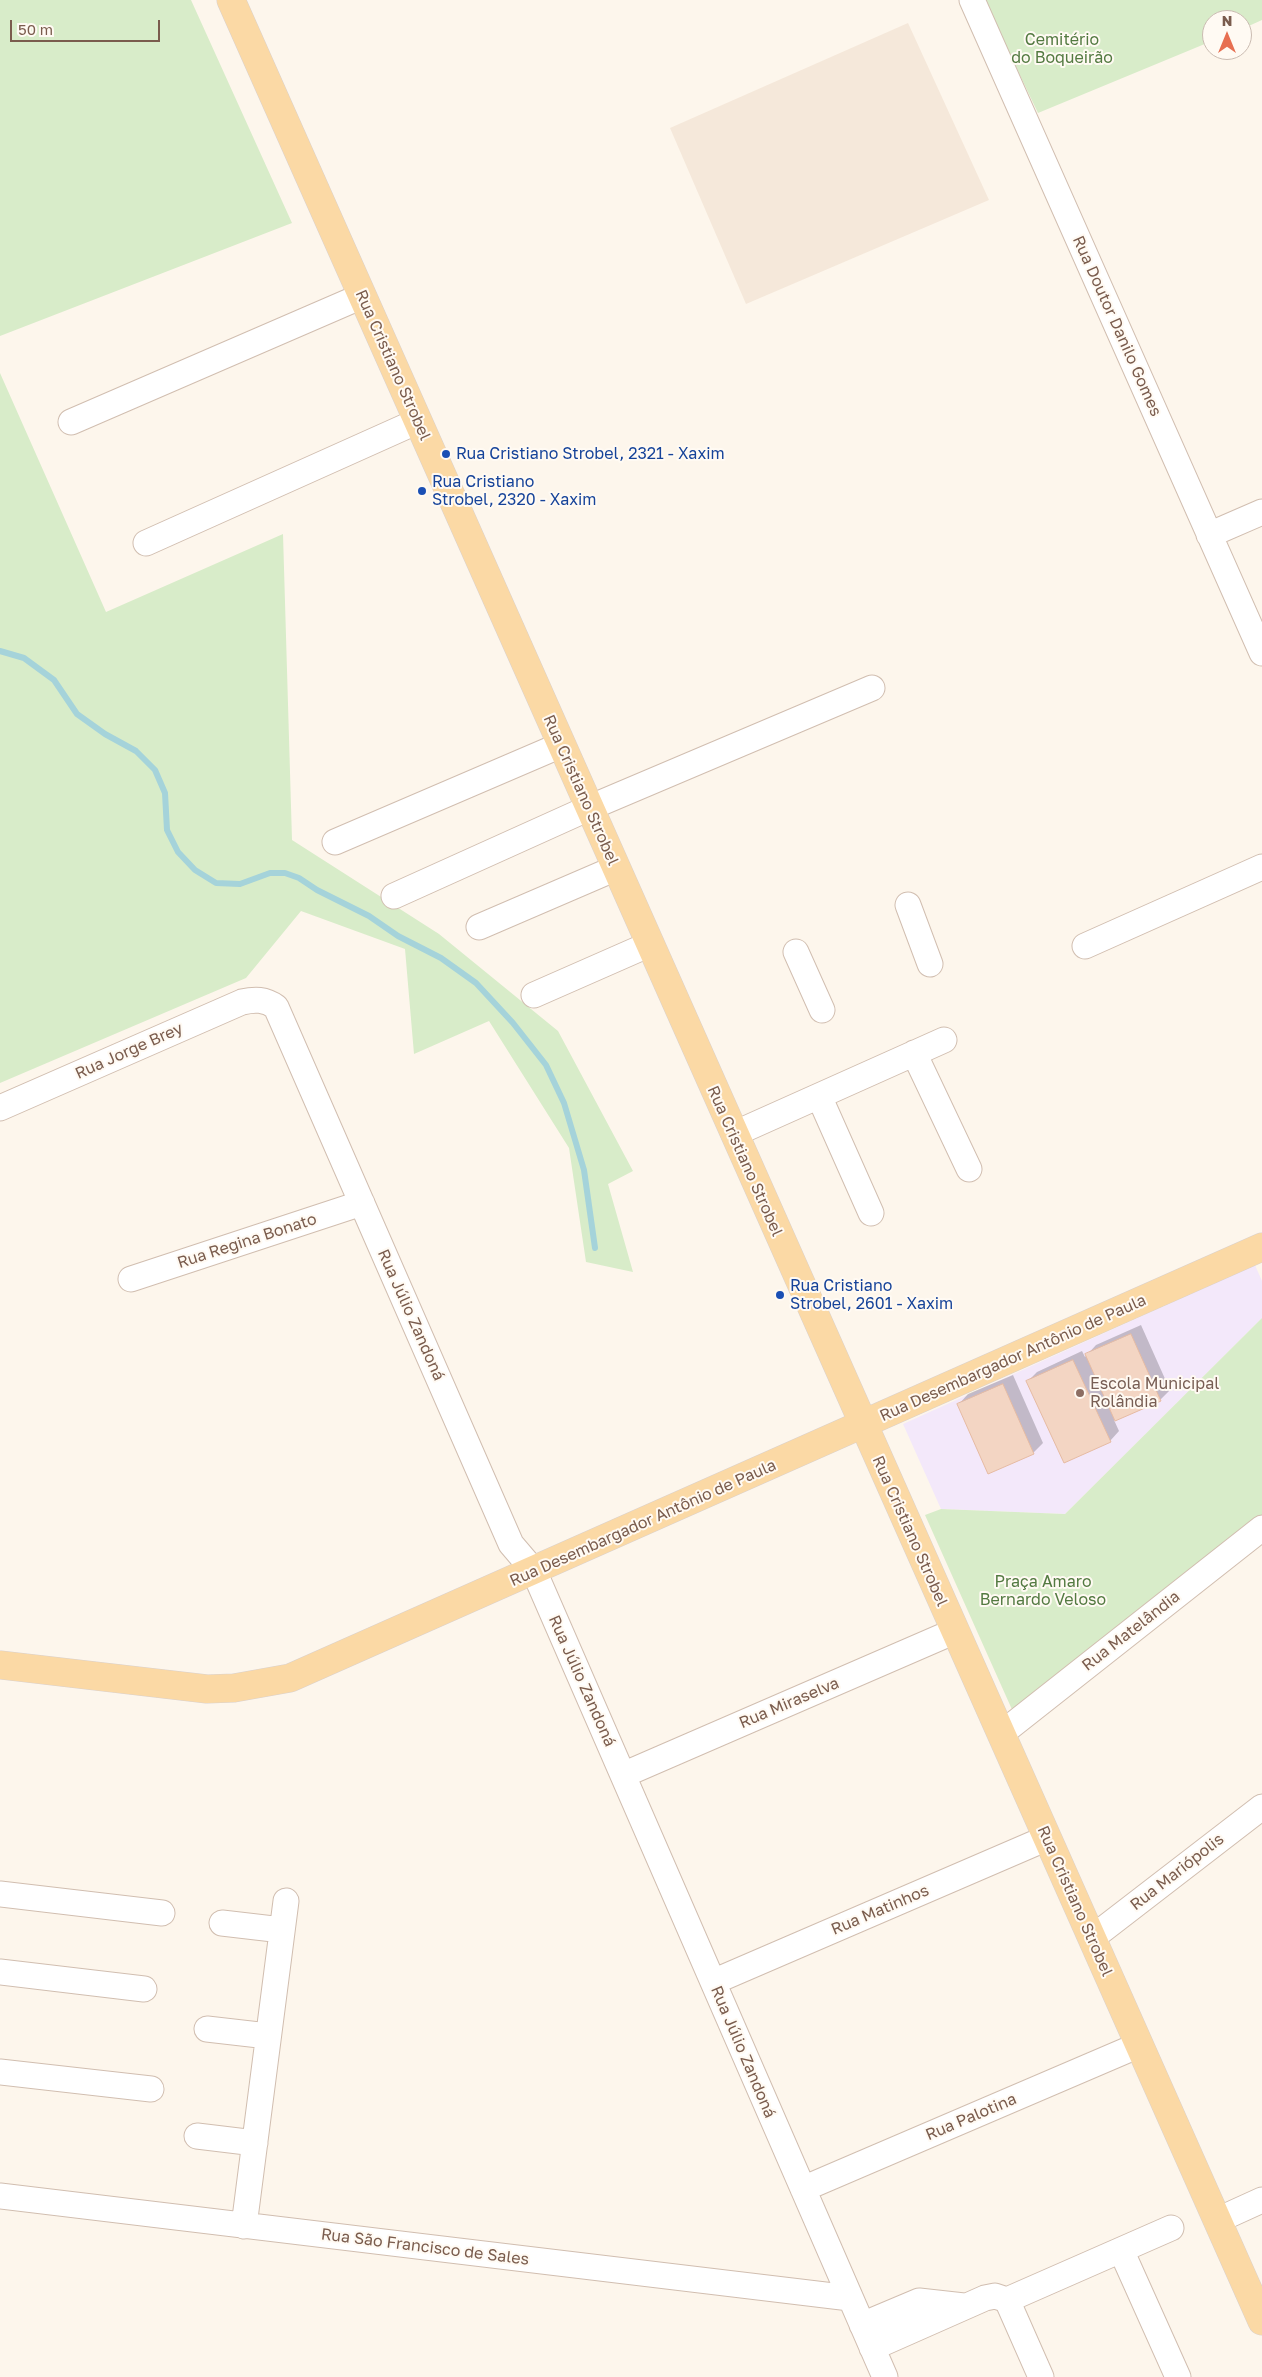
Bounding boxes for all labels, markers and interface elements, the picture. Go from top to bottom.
scale bar [12,10,162,42]
north arrow [1202,10,1252,60]
text: N [1222,12,1232,29]
text: 50 m [18,20,53,38]
park label: Cemitério do Boqueirão [1011,30,1113,68]
street label: Rua Doutor Danilo Gomes [1068,233,1166,419]
street label: Rua Cristiano Strobel [351,287,435,443]
place label: Rua Cristiano Strobel, 2321 - Xaxim [456,444,725,464]
marker: Rua Cristiano Strobel, 2321 - Xaxim [440,448,452,460]
place label: Rua Cristiano Strobel, 2320 - Xaxim [432,472,596,510]
marker: Rua Cristiano Strobel, 2320 - Xaxim [416,485,428,497]
street label: Rua Cristiano Strobel [539,712,623,868]
street label: Rua Jorge Brey [72,1019,186,1083]
street label: Rua Cristiano Strobel [703,1083,787,1239]
street label: Rua Regina Bonato [175,1209,319,1273]
street label: Rua Júlio Zandoná [373,1246,449,1384]
place label: Rua Cristiano Strobel, 2601 - Xaxim [790,1276,953,1314]
marker: Rua Cristiano Strobel, 2601 - Xaxim [774,1289,786,1301]
street label: Rua Desembargador Antônio de Paula [877,1290,1149,1426]
place label: Escola Municipal Rolândia [1090,1374,1219,1412]
marker: Escola Municipal Rolândia [1074,1387,1086,1399]
street label: Rua Cristiano Strobel [868,1453,952,1609]
street label: Rua Desembargador Antônio de Paula [507,1455,779,1591]
park label: Praça Amaro Bernardo Veloso [980,1572,1106,1610]
street label: Rua Matelândia [1078,1587,1184,1675]
street label: Rua Júlio Zandoná [544,1612,620,1750]
street label: Rua Miraselva [736,1673,842,1733]
street label: Rua Cristiano Strobel [1033,1823,1117,1979]
street label: Rua Mariópolis [1126,1829,1228,1915]
street label: Rua Matinhos [828,1881,932,1939]
street label: Rua Júlio Zandoná [706,1983,780,2121]
street label: Rua Palotina [923,2089,1019,2145]
street label: Rua São Francisco de Sales [320,2225,530,2269]

